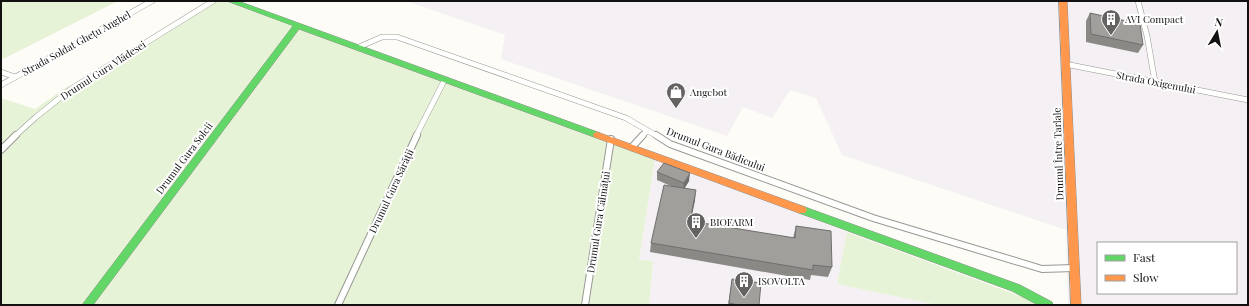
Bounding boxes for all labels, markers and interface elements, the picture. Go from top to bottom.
street label: Strada Soldat Ghețu Anghel [19,7,133,79]
building icon: AVI Compact [1100,8,1122,36]
place label: AVI Compact [1124,12,1184,26]
north arrow [1197,12,1237,52]
text: N [1214,14,1224,30]
street label: Drumul Gura Vlădesei [58,37,148,103]
street label: Strada Oxigenului [1115,67,1197,97]
shop icon: Angebot [665,81,687,109]
place label: Angebot [689,85,728,99]
street label: Drumul Între Tarlale [1049,107,1067,201]
street label: Drumul Gura Solcii [152,119,216,197]
street label: Drumul Gura Bădicului [665,124,767,174]
street label: Drumul Gura Sărății [365,147,417,235]
street label: Drumul Gura Călmățui [583,170,613,274]
building icon: BIOFARM [685,211,707,239]
place label: BIOFARM [710,215,754,229]
legend [1097,242,1237,294]
text: Fast [1133,249,1156,265]
text: Slow [1133,269,1159,285]
building icon: ISOVOLTA [733,270,755,298]
place label: ISOVOLTA [758,274,805,288]

